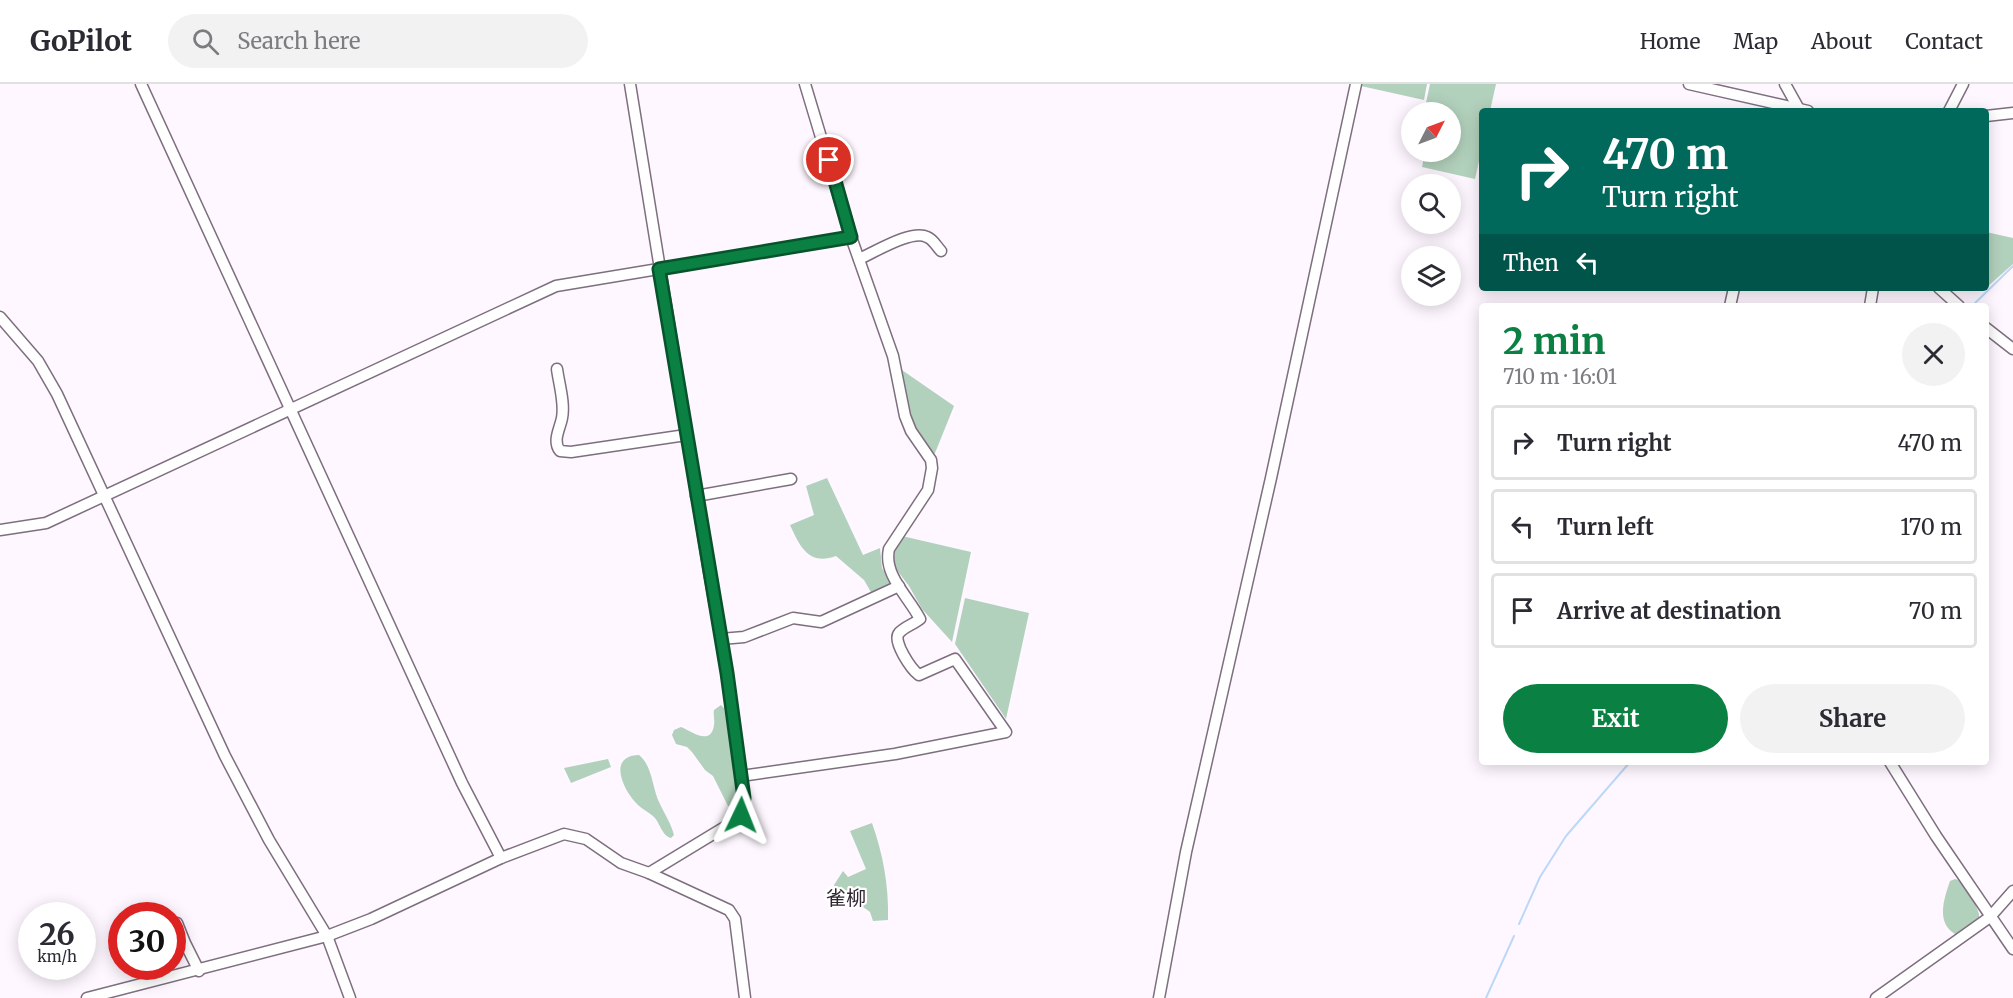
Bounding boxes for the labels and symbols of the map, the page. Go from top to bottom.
north arrow [1401,102,1461,162]
pin [803,134,854,185]
position arrow [709,783,773,847]
district label: 雀柳 [826,885,866,910]
speed limit sign: 30 [108,902,186,980]

